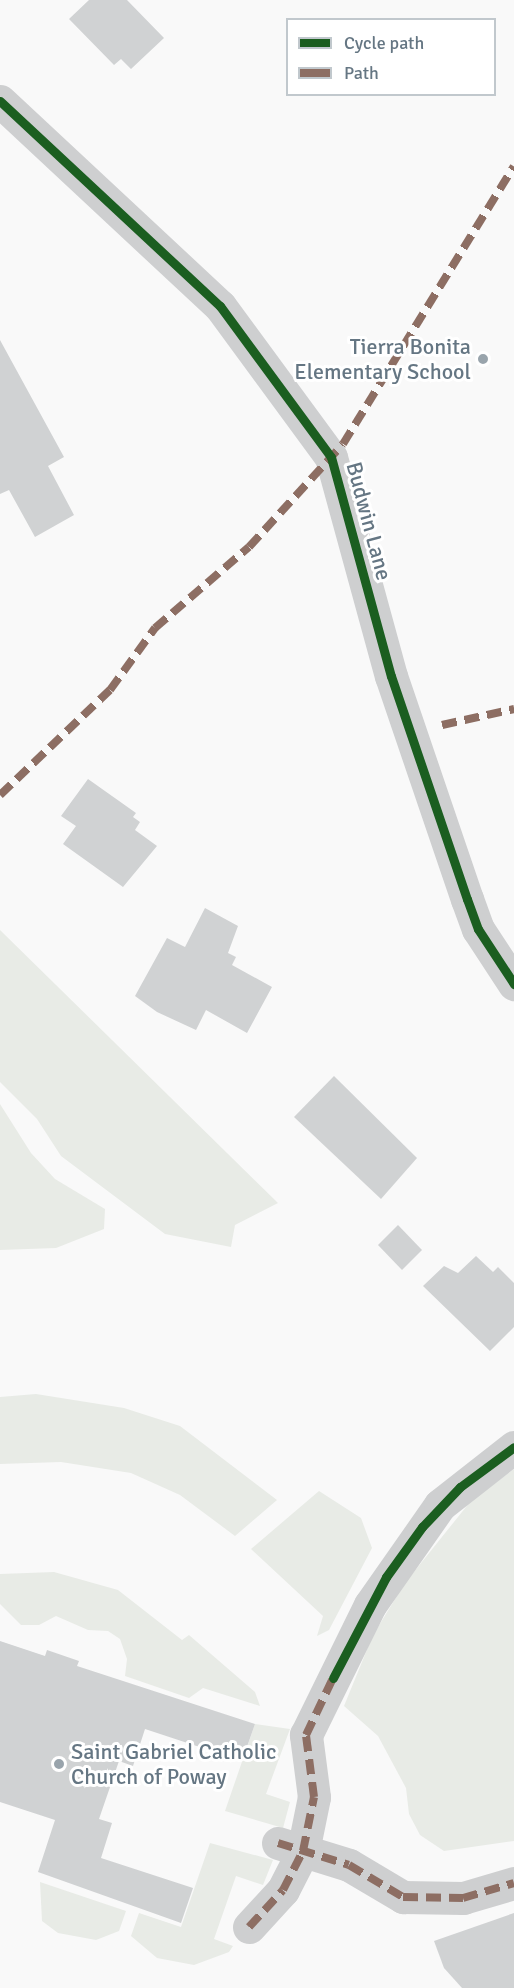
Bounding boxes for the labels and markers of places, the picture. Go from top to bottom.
place label: Tierra Bonita Elementary School [294,333,471,384]
marker: Tierra Bonita Elementary School [476,352,490,366]
place label: Saint Gabriel Catholic Church of Poway [71,1738,276,1790]
marker: Saint Gabriel Catholic Church of Poway [52,1757,66,1771]

